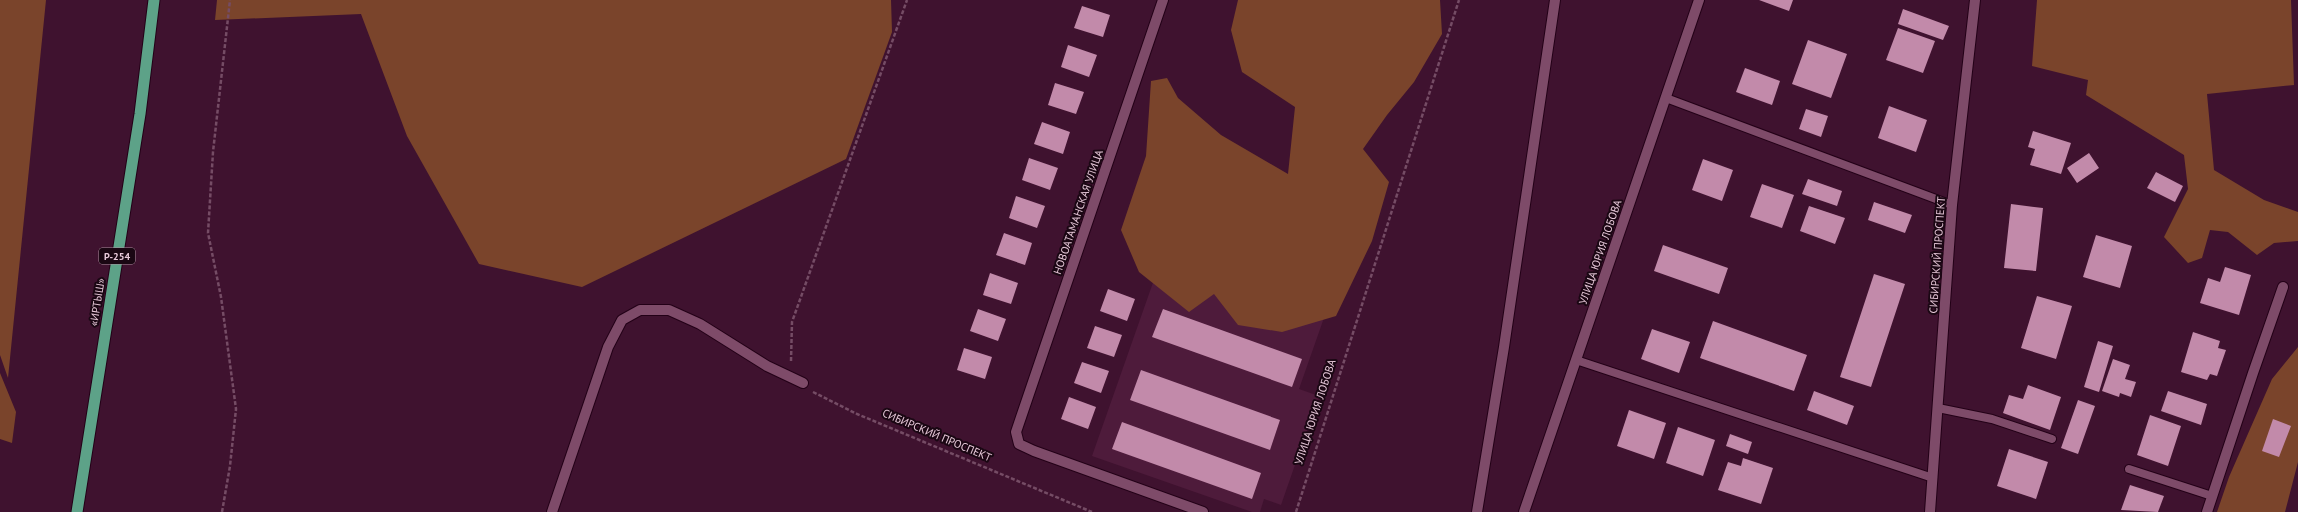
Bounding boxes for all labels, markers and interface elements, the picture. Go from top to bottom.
street label: НОВОАТАМАНСКАЯ УЛИЦА [1050,147,1106,276]
street label: СИБИРСКИЙ ПРОСПЕКТ [1926,196,1948,314]
street label: УЛИЦА ЮРИЯ ЛОБОВА [1575,197,1625,306]
road number: Р-254 [99,248,135,264]
street label: «ИРТЫШ» [86,277,108,327]
street label: УЛИЦА ЮРИЯ ЛОБОВА [1291,357,1339,466]
street label: СИБИРСКИЙ ПРОСПЕКТ [880,406,994,464]

